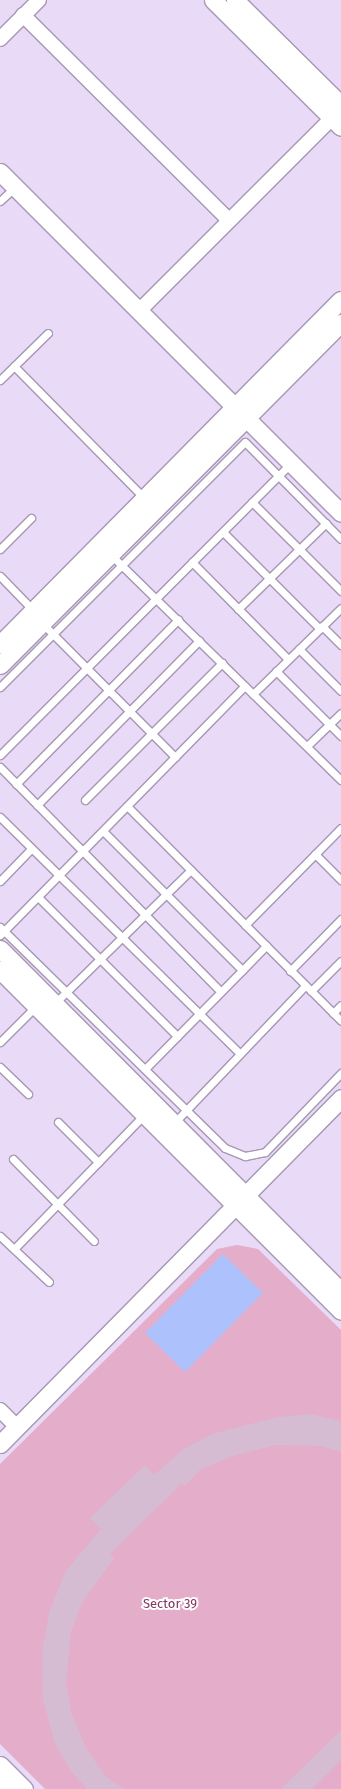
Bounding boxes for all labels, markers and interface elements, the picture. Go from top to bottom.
park label: Sector 39 [143,1596,197,1612]

